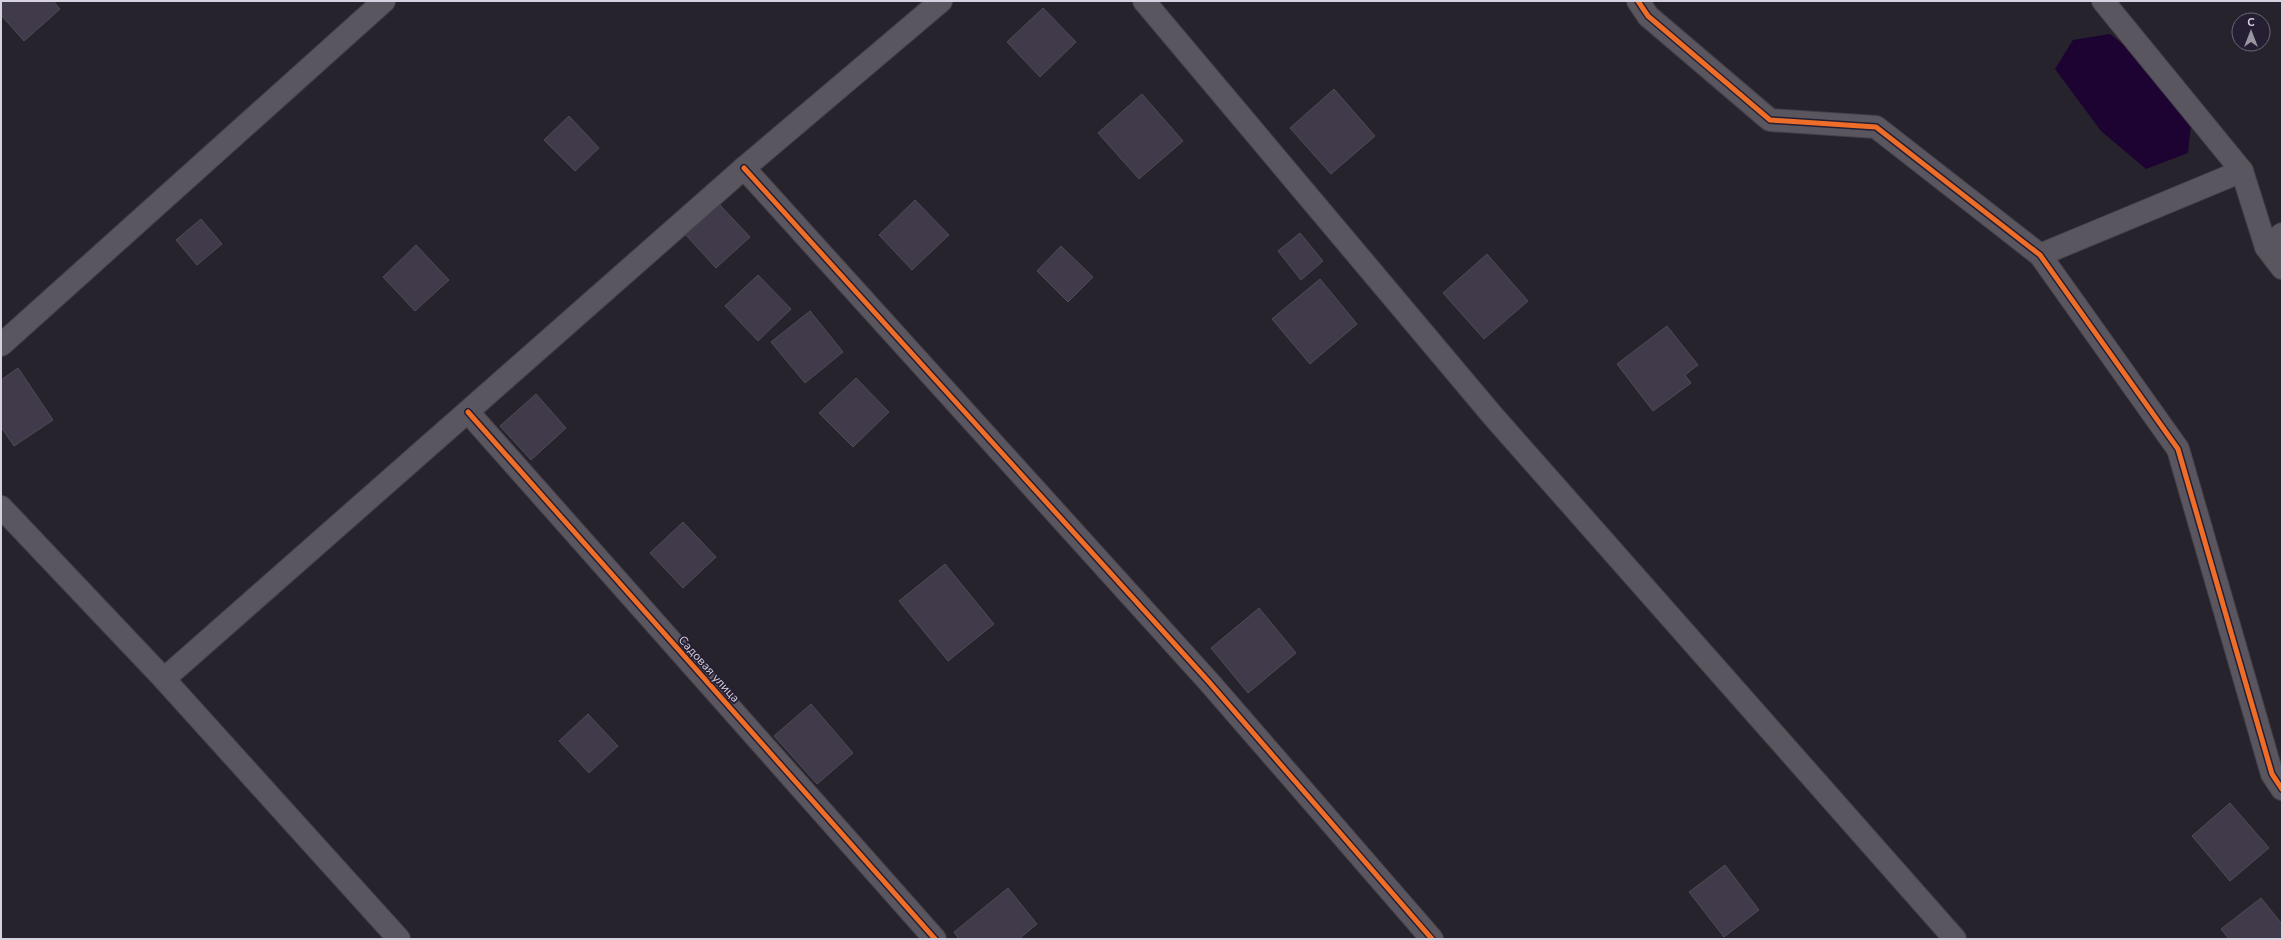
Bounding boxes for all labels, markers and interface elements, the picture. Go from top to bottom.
north arrow [2231,12,2271,52]
text: С [2247,15,2255,30]
street label: Садовая улица [675,632,743,706]

